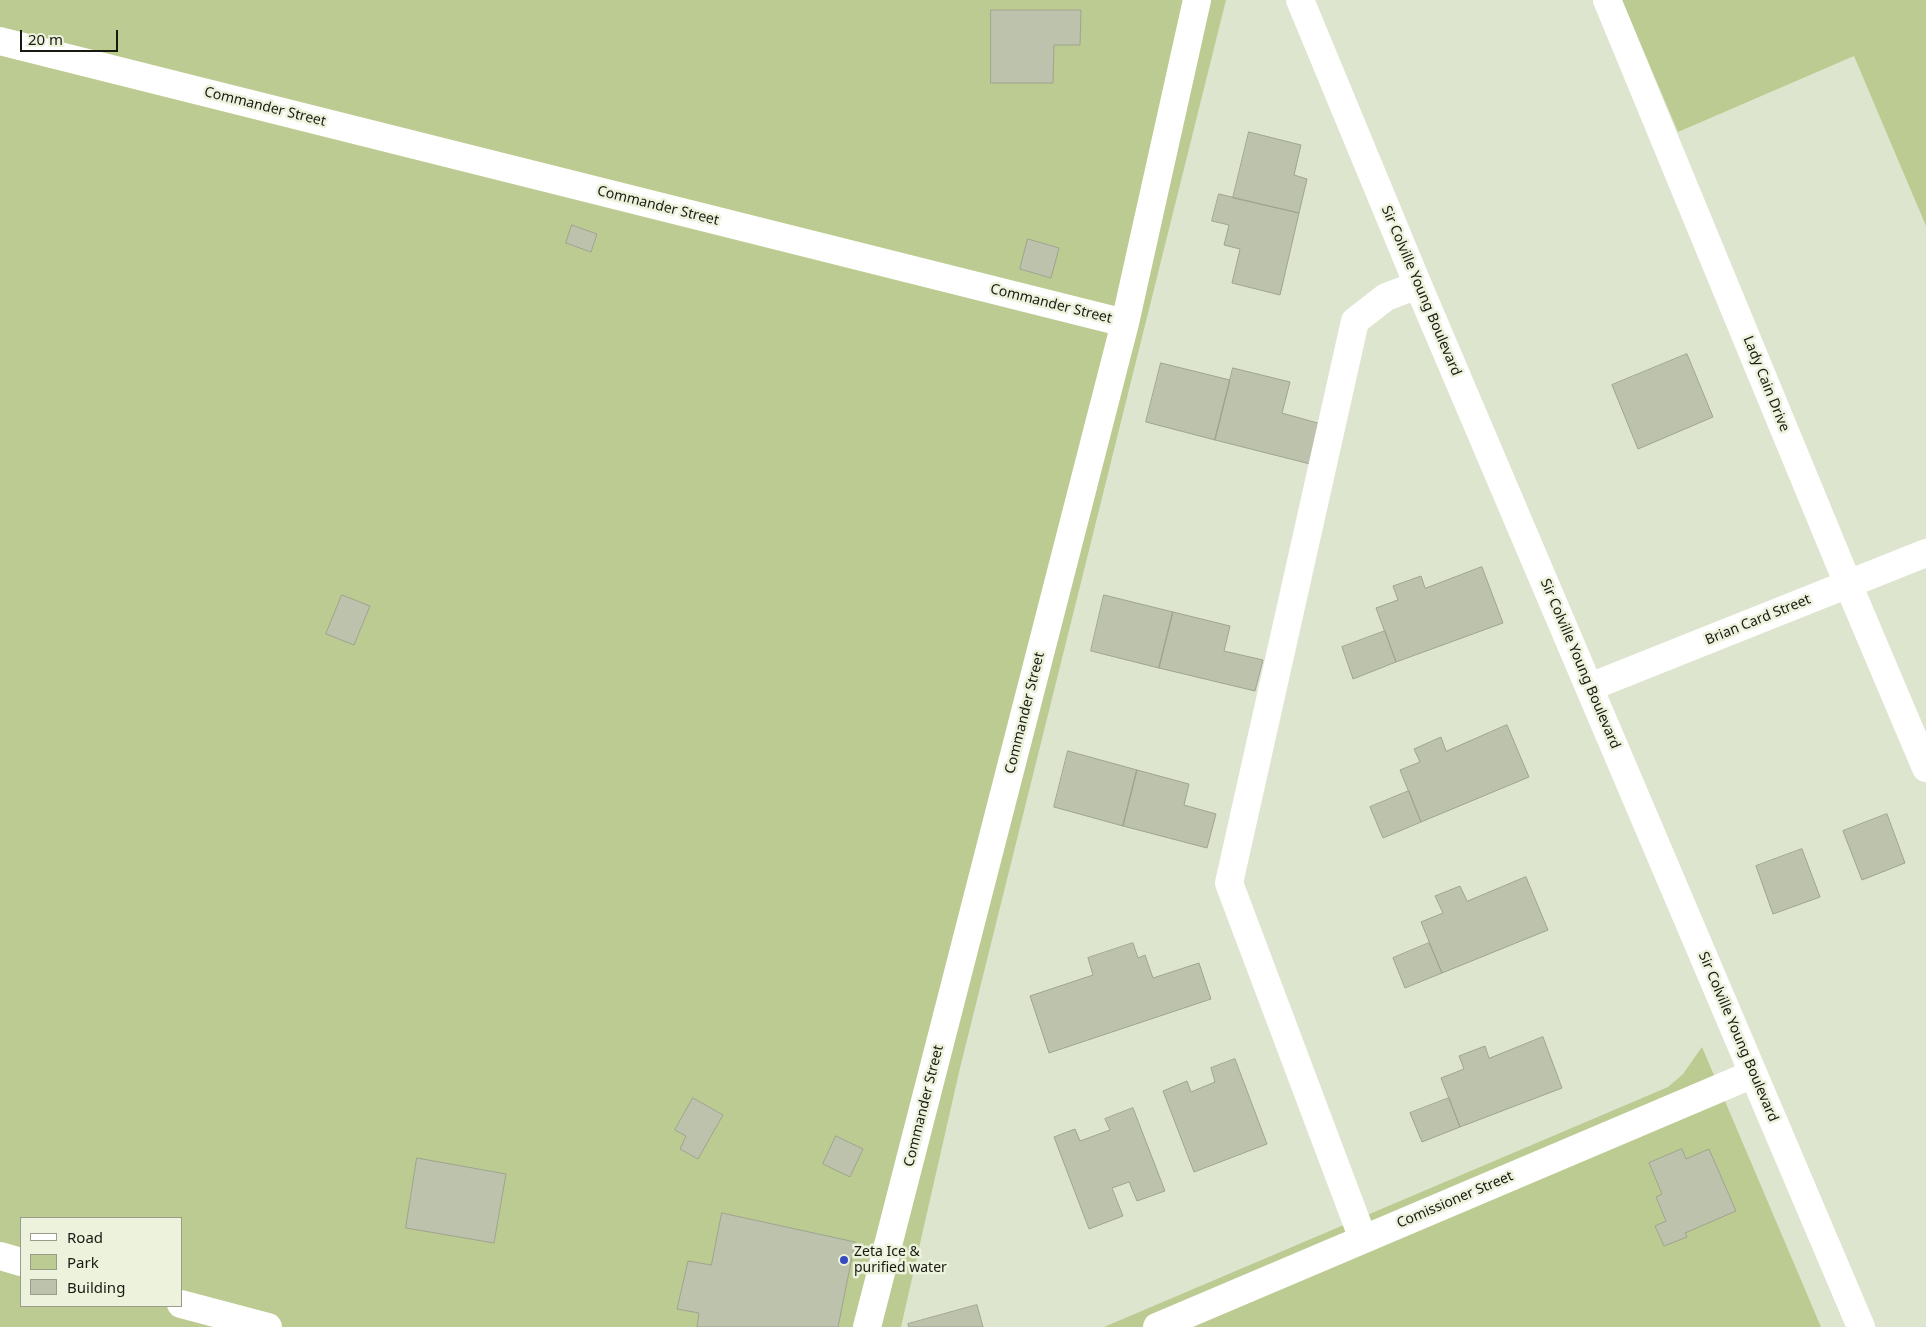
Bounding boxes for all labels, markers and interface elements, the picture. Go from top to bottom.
scale bar [22,20,120,52]
text: 20 m [28,29,63,49]
street label: Commander Street [202,84,328,130]
street label: Commander Street [595,183,721,229]
street label: Sir Colville Young Boulevard [1378,204,1464,378]
street label: Commander Street [988,281,1114,327]
street label: Lady Cain Drive [1739,334,1793,434]
street label: Sir Colville Young Boulevard [1537,577,1623,751]
street label: Brian Card Street [1703,591,1813,649]
street label: Commander Street [1002,650,1048,776]
street label: Sir Colville Young Boulevard [1695,950,1781,1124]
street label: Commander Street [901,1043,947,1169]
street label: Comissioner Street [1394,1168,1516,1232]
legend [20,1217,182,1307]
text: Road [67,1227,103,1247]
place label: Zeta Ice & purified water [854,1244,947,1276]
text: Park [67,1252,99,1272]
marker: Zeta Ice & purified water [838,1254,850,1266]
text: Building [67,1277,125,1297]

